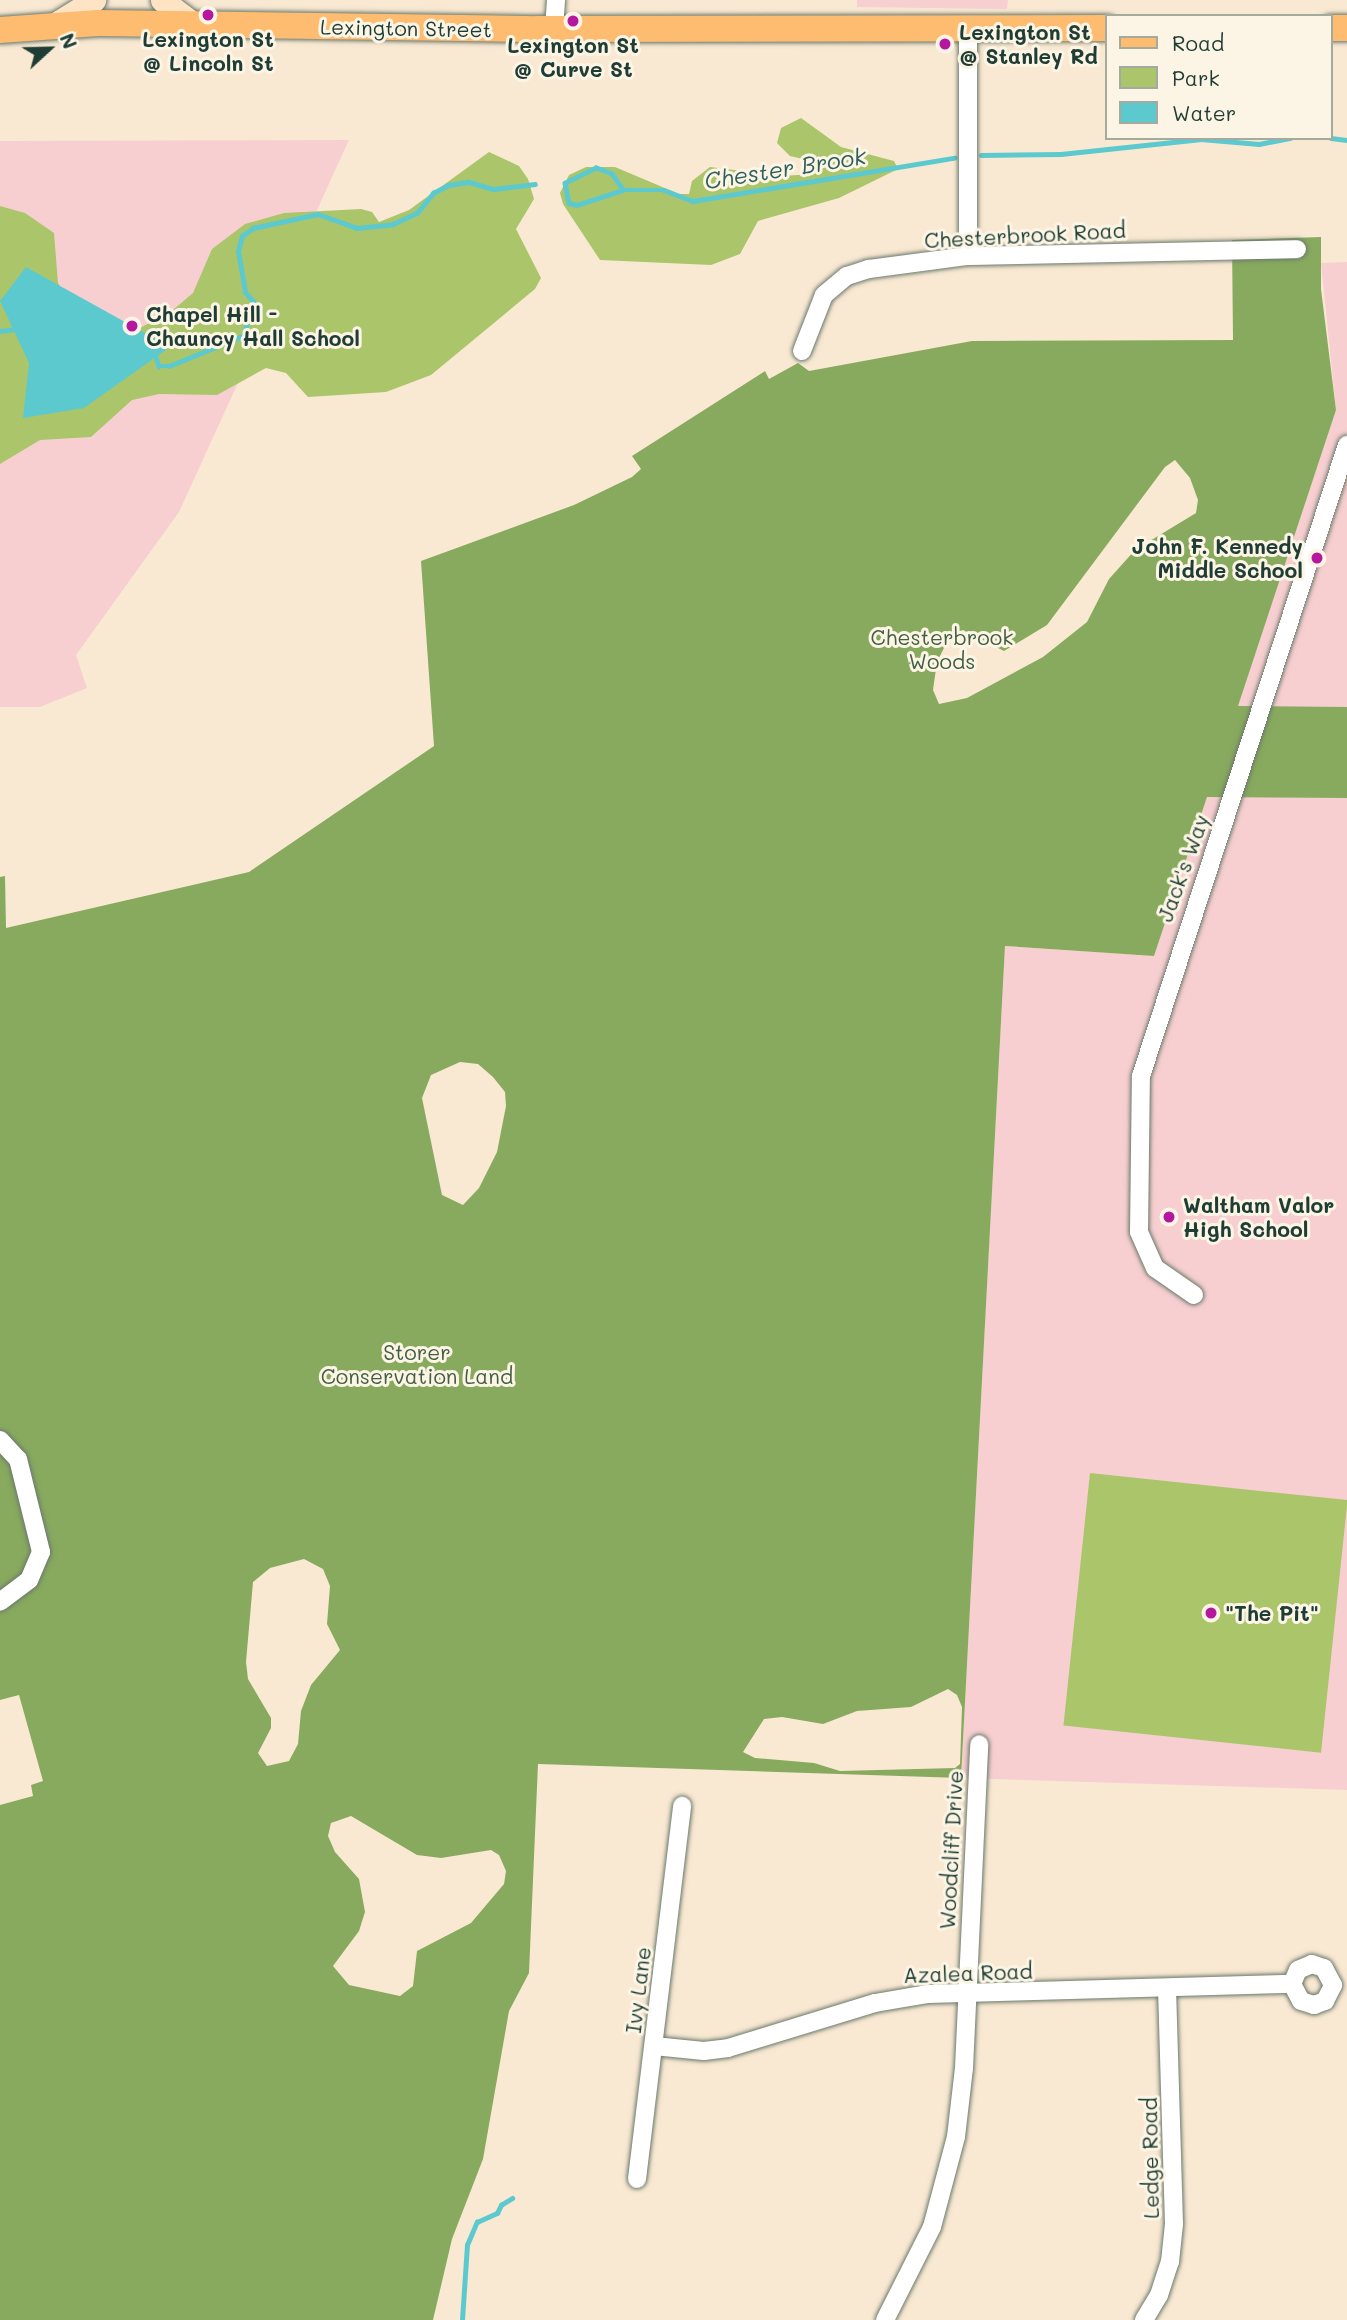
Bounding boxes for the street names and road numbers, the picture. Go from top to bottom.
street label: Lexington Street [320,14,492,42]
street label: Chesterbrook Road [924,217,1126,253]
street label: Jack's Way [1152,811,1214,925]
street label: Woodcliff Drive [934,1770,968,1930]
street label: Ivy Lane [620,1945,656,2035]
street label: Azalea Road [903,1958,1033,1988]
street label: Ledge Road [1136,2097,1164,2219]

